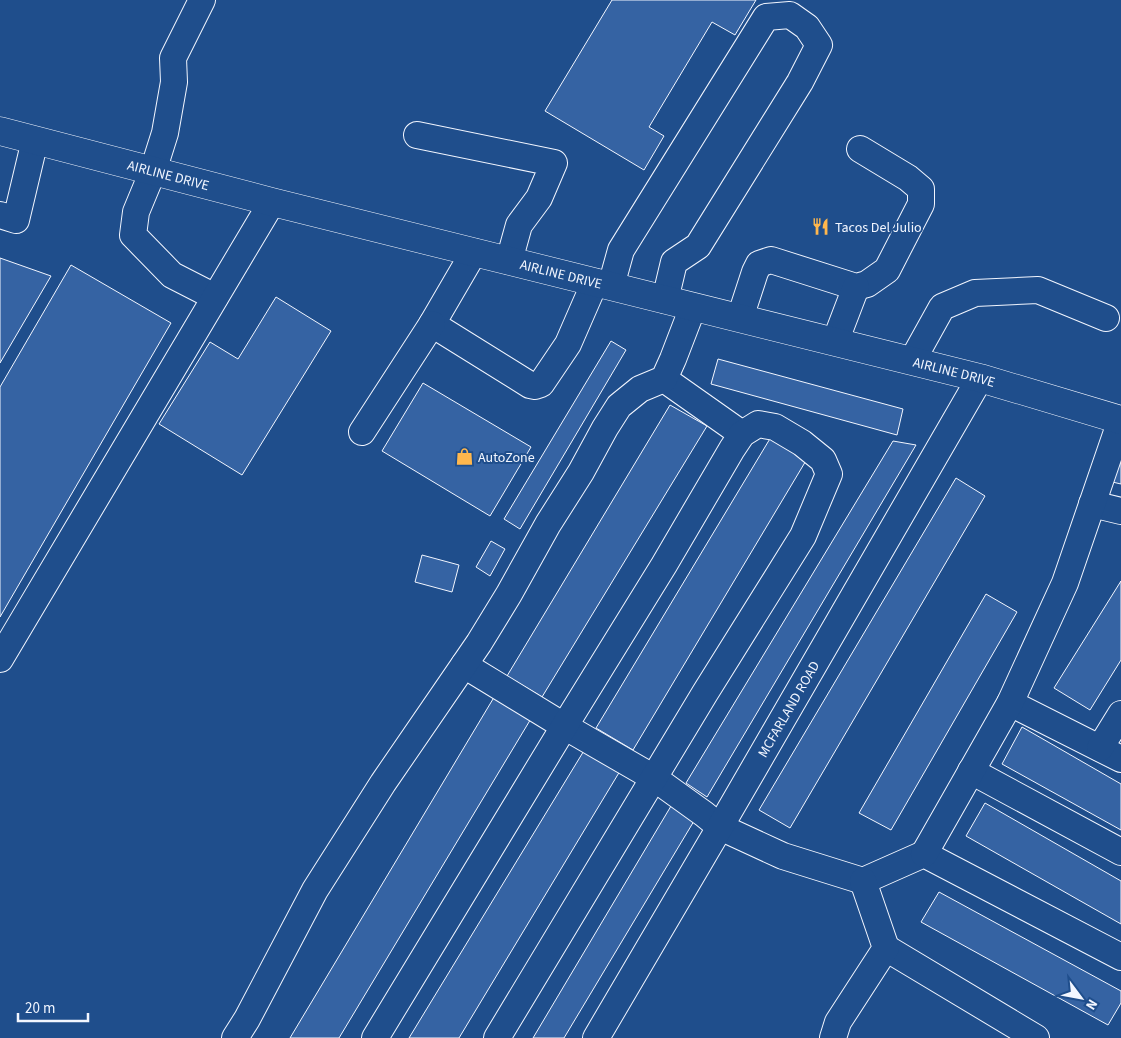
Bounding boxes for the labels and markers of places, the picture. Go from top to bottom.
restaurant icon: Tacos Del Julio [811,217,831,237]
place label: Tacos Del Julio [835,218,922,238]
shop icon: AutoZone [454,447,474,467]
place label: AutoZone [478,448,535,468]

